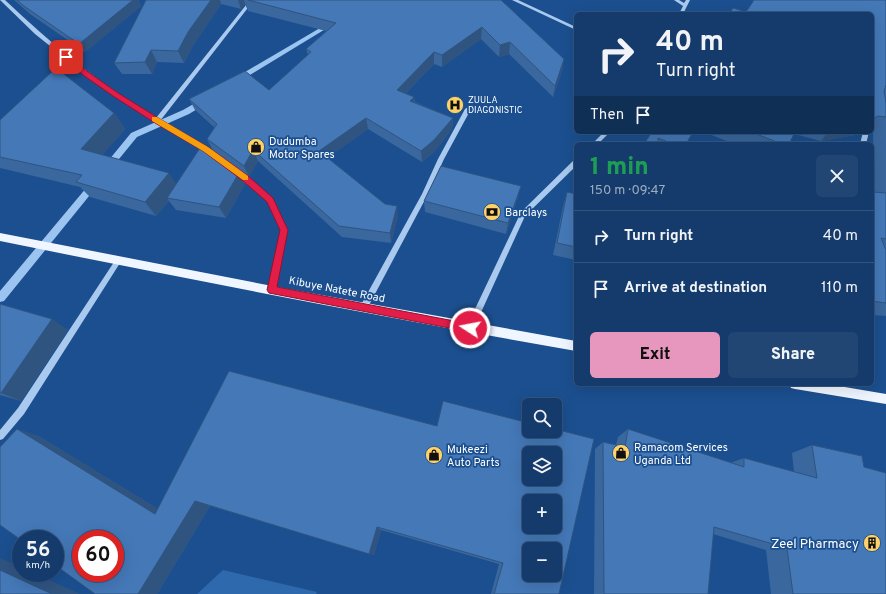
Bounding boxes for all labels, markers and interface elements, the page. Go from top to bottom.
text: 40 m [656,25,724,61]
icon: right [590,28,642,80]
pin [49,40,83,74]
icon: arrive [55,46,77,68]
text: Turn right [656,60,736,83]
hospital icon: ZUULA DIAGONISTIC [445,95,465,115]
place label: ZUULA DIAGONISTIC [468,95,523,116]
icon: arrive [632,104,654,126]
text: Then [590,106,624,125]
place label: Dudumba Motor Spares [269,135,335,162]
shop icon: Dudumba Motor Spares [246,137,266,157]
text: 1 min [590,153,649,183]
button: close [816,155,858,197]
text: 150 m · 09:47 [590,183,665,199]
bank icon: Barclays [482,202,502,222]
place label: Barclays [505,206,547,220]
icon: right [590,226,612,248]
text: Turn right [624,227,693,246]
text: 40 m [823,227,858,246]
street label: Kibuye Natete Road [287,274,386,306]
icon: arrive [590,278,612,300]
text: Arrive at destination [624,279,767,298]
text: 110 m [821,279,858,298]
position arrow [449,307,491,349]
button: Exit [590,332,720,378]
button: Share [728,332,858,378]
map controls [522,398,562,582]
button: search [522,398,562,438]
place label: Ramacom Services Uganda Ltd [634,441,728,468]
place label: Mukeezi Auto Parts [447,443,500,470]
shop icon: Ramacom Services Uganda Ltd [611,443,631,463]
shop icon: Mukeezi Auto Parts [424,445,444,465]
button: layers [522,446,562,486]
button: + [522,494,562,534]
speed limit sign: 60 [72,530,124,582]
building icon: Zeel Pharmacy [862,533,882,553]
place label: Zeel Pharmacy [771,537,859,553]
text: 56 [26,538,50,564]
button: − [522,542,562,582]
text: km/h [26,559,50,572]

